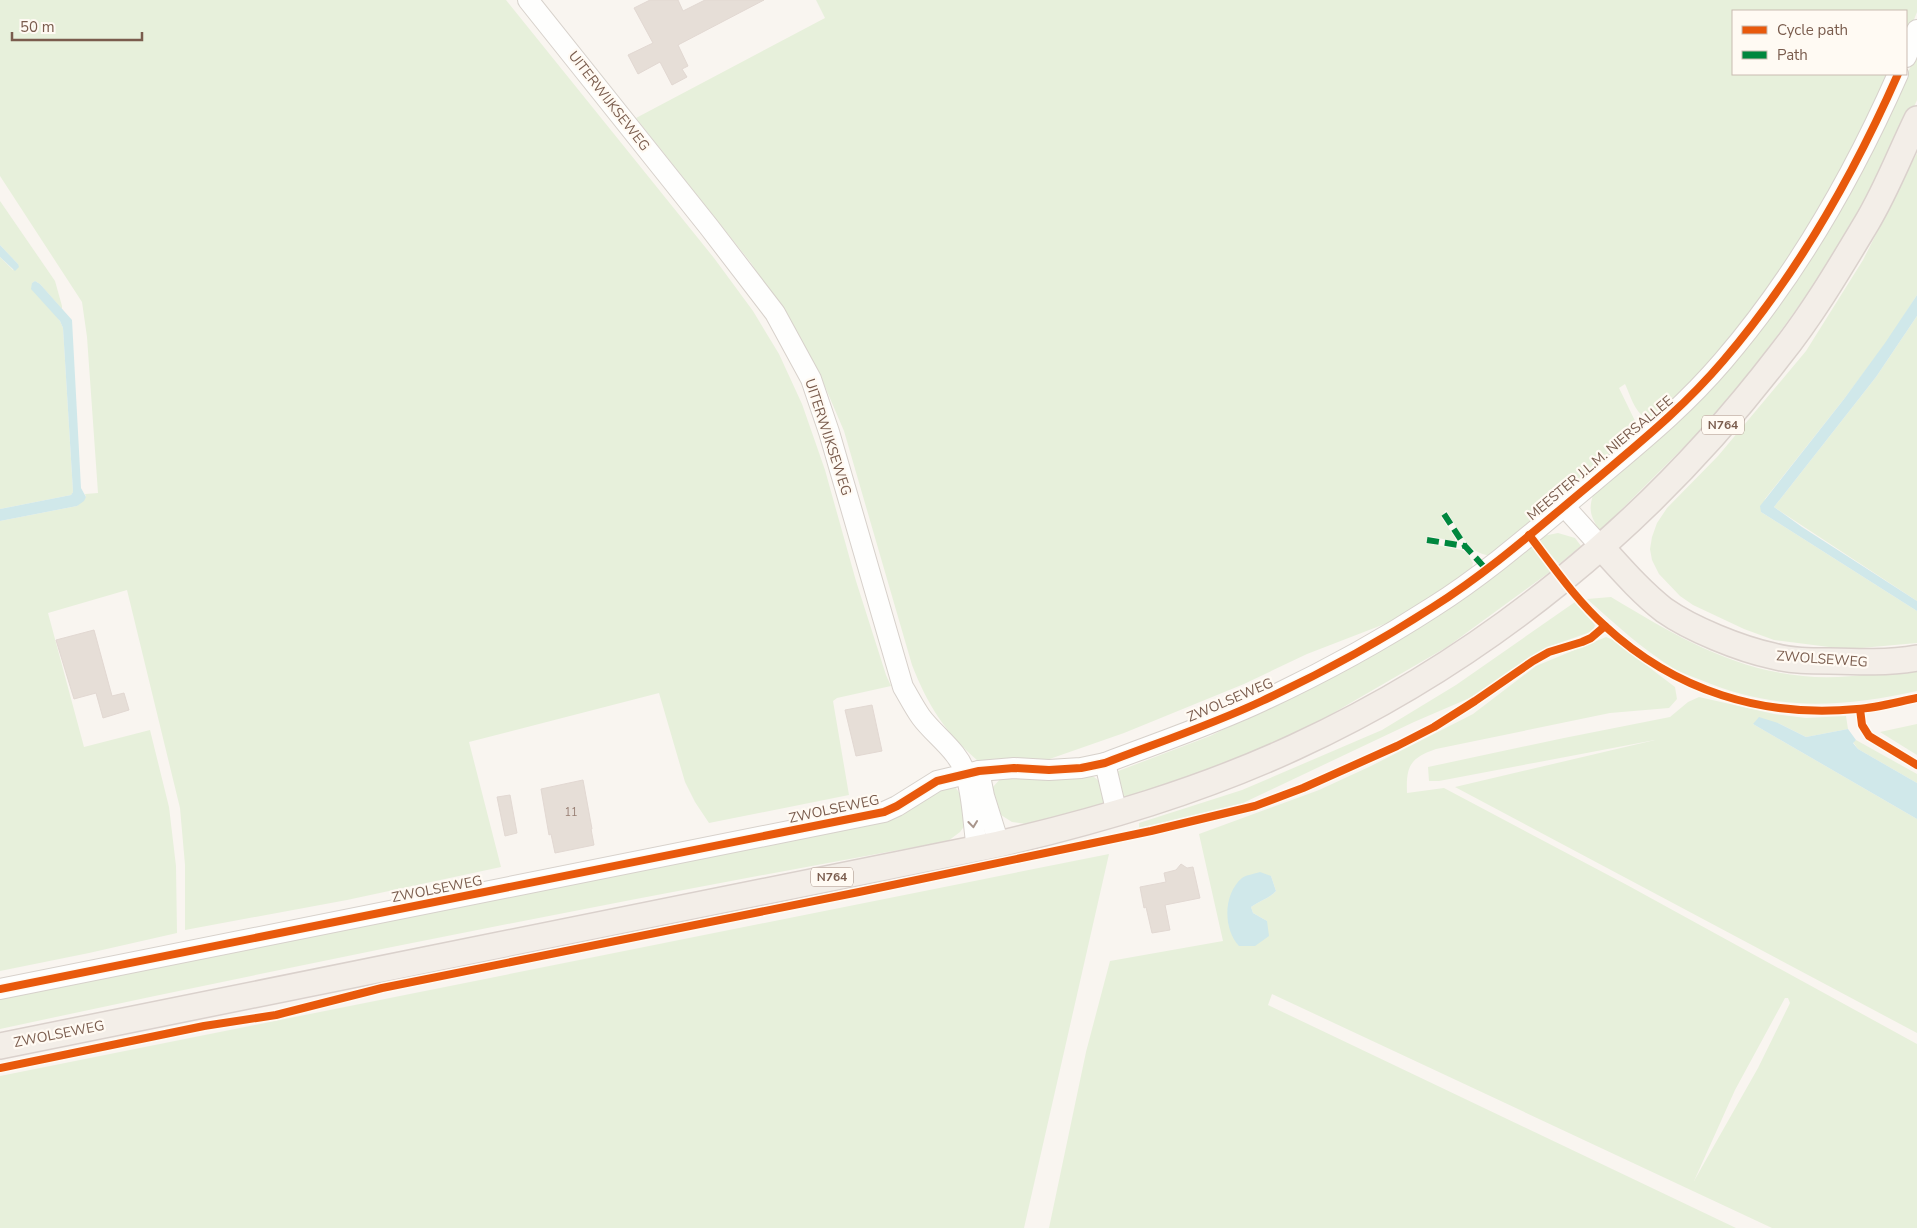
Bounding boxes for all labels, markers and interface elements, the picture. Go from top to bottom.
scale bar [12,10,142,42]
legend [1732,10,1907,75]
text: 50 m [20,17,55,37]
text: Cycle path [1777,20,1848,40]
text: Path [1777,45,1808,65]
street label: UITERWIJKSEWEG [564,47,654,155]
street label: UITERWIJKSEWEG [800,376,856,498]
street label: MEESTER J.L.M. NIERSALLEE [1523,391,1677,525]
road number: N764 [1702,416,1744,434]
street label: ZWOLSEWEG [1776,646,1868,672]
street label: ZWOLSEWEG [1184,673,1276,727]
street label: ZWOLSEWEG [787,790,881,828]
house number: 11 [564,805,578,820]
one-way arrow [967,820,978,828]
road number: N764 [811,868,853,886]
street label: ZWOLSEWEG [390,871,484,907]
street label: ZWOLSEWEG [12,1016,106,1052]

